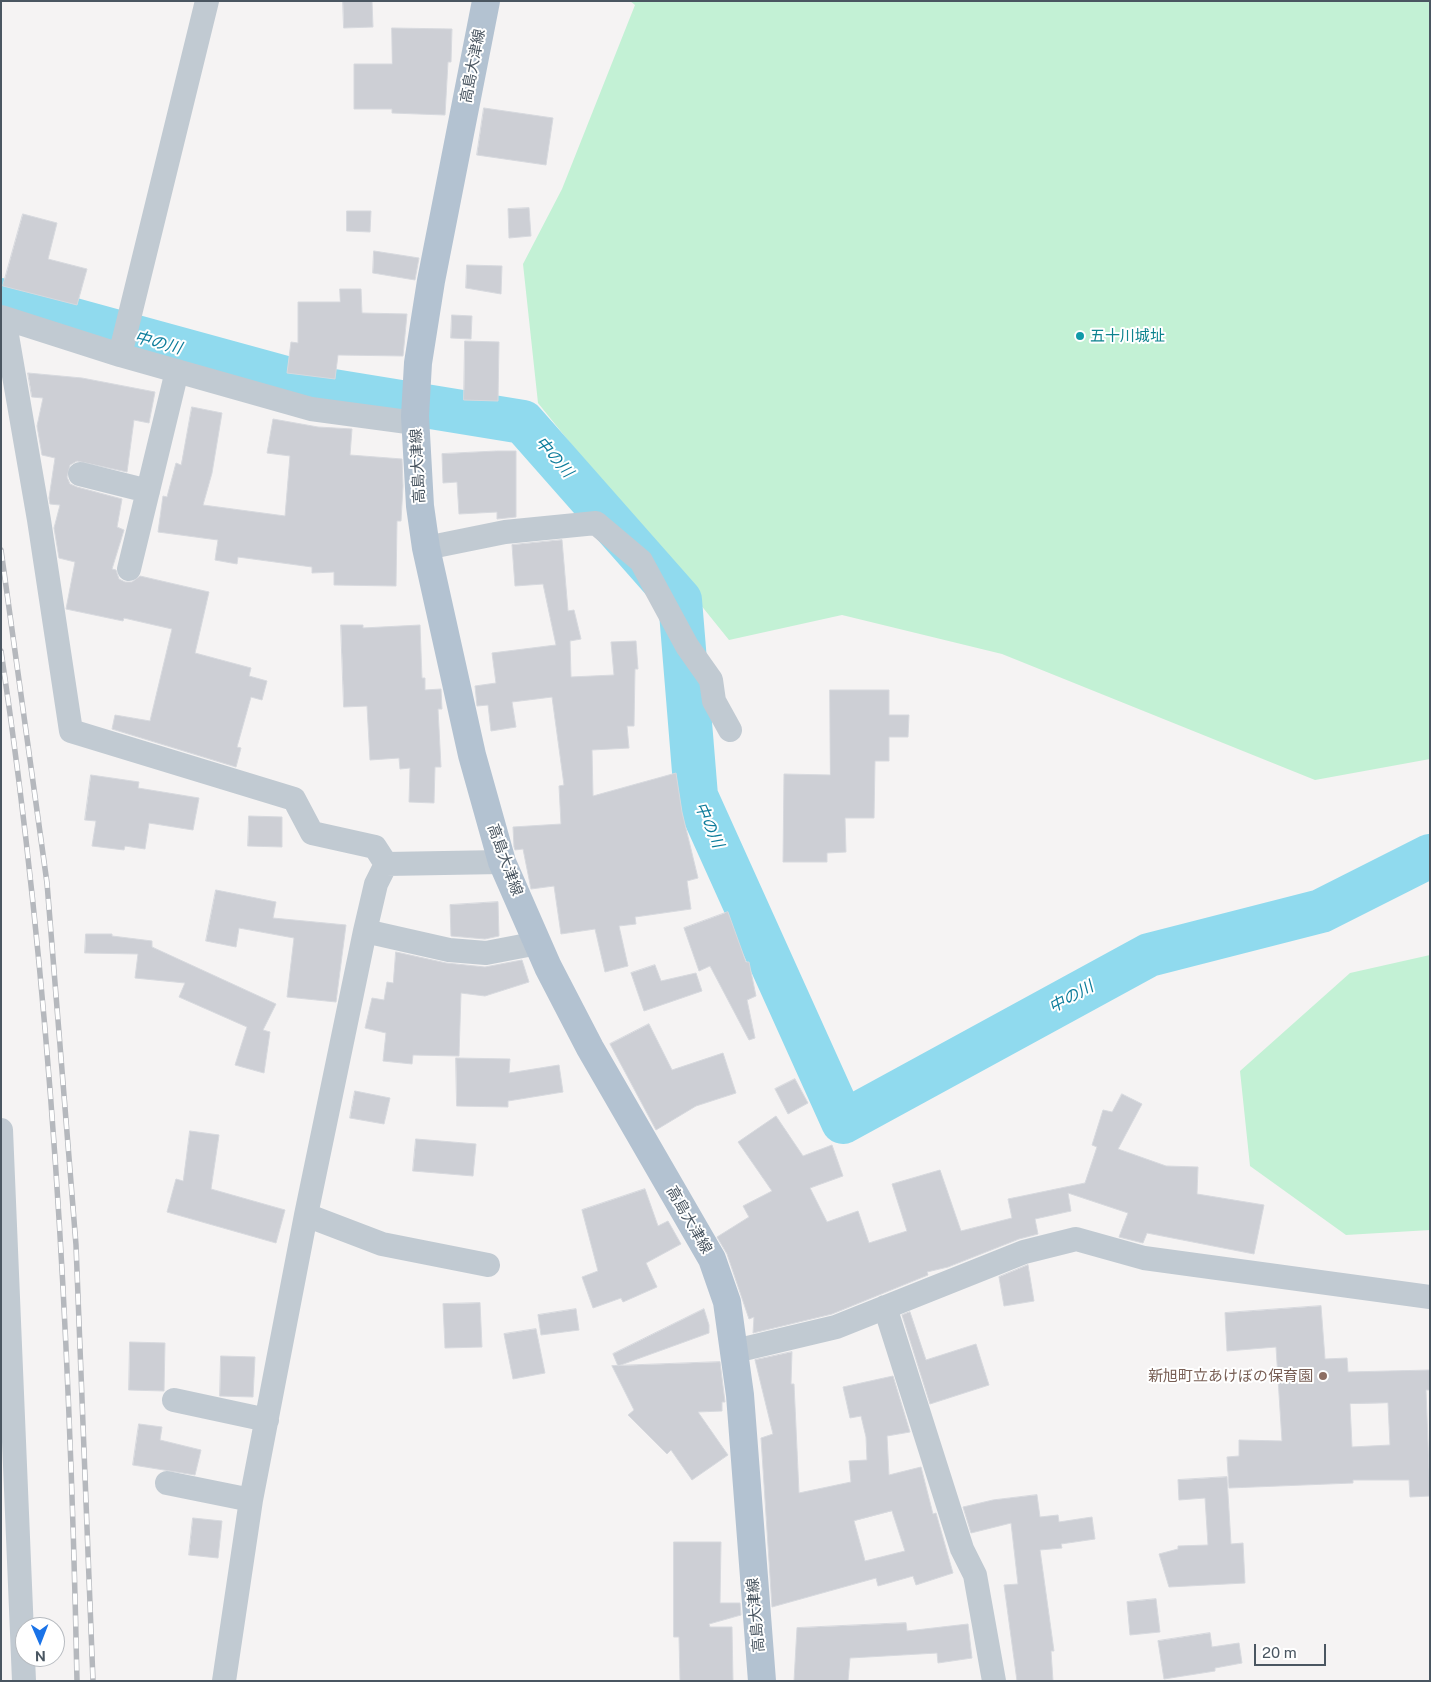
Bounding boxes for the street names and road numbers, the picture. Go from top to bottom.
street label: 高島大津線 [457,27,489,105]
street label: 高島大津線 [407,428,429,504]
street label: 高島大津線 [484,822,526,898]
street label: 高島大津線 [662,1183,716,1257]
street label: 高島大津線 [744,1577,768,1653]

